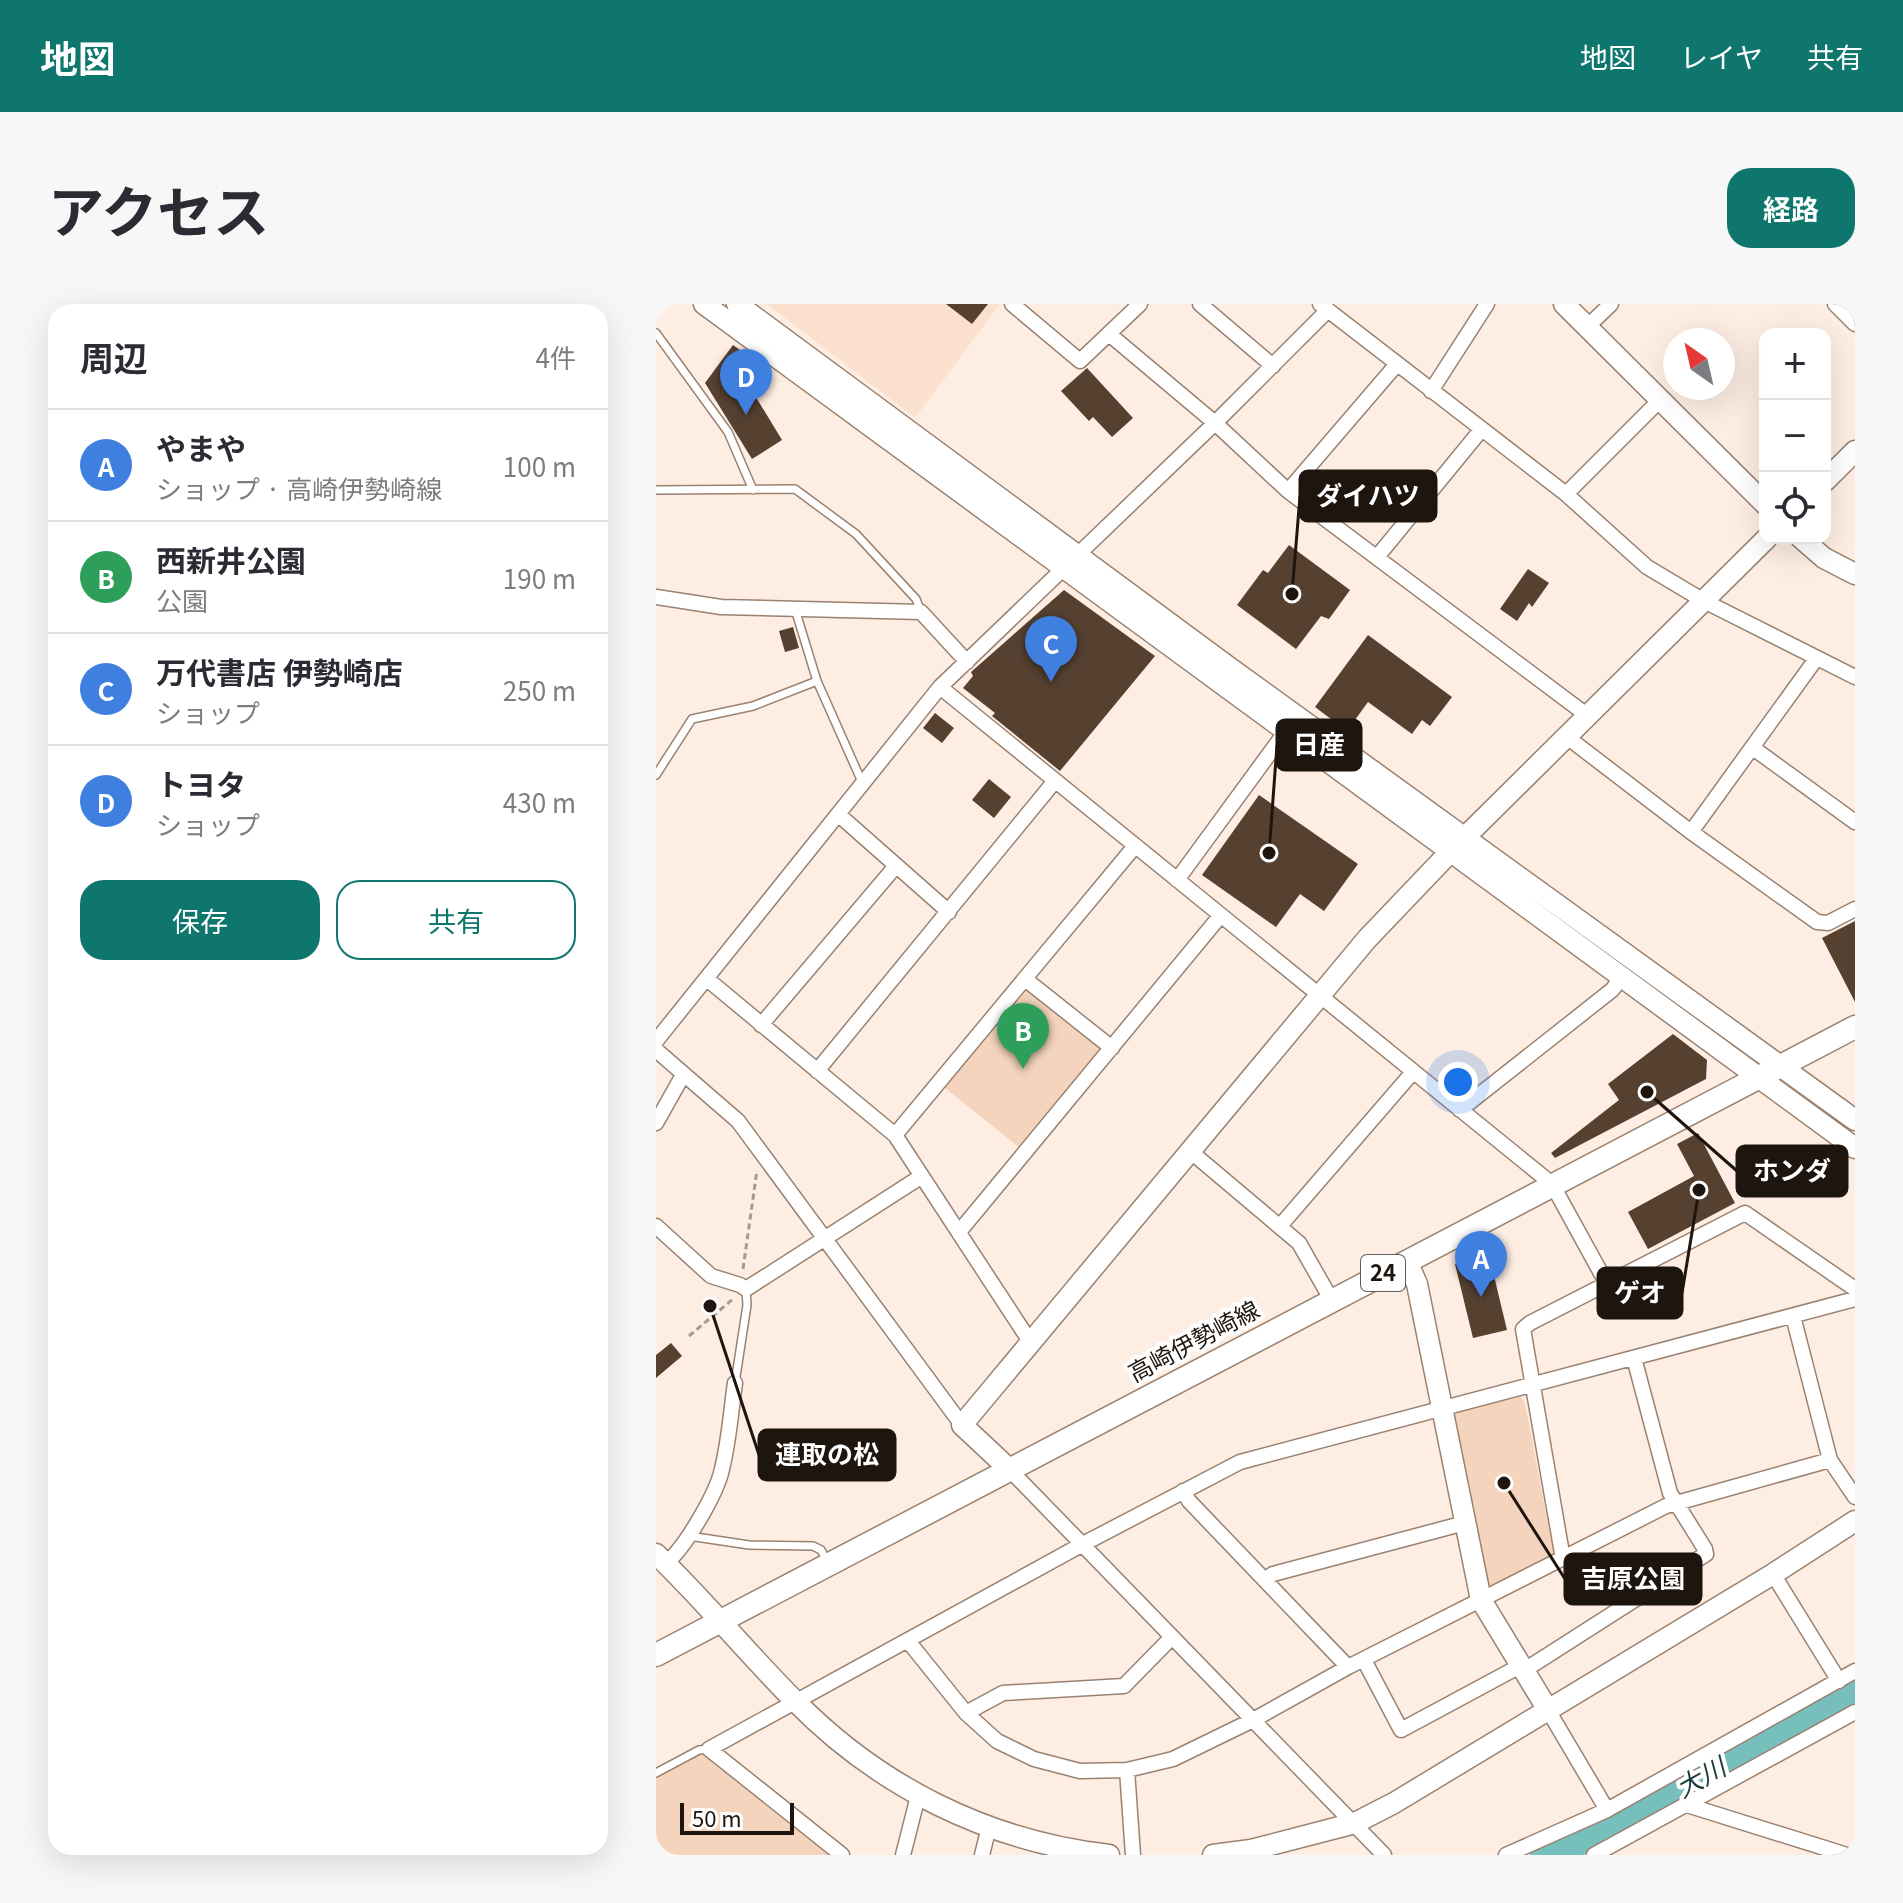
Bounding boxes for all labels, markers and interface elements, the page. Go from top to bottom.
text: 地図 [40,29,116,84]
text: 地図 [1580,36,1636,76]
text: レイヤ [1680,36,1763,76]
text: 共有 [1807,36,1863,76]
text: アクセス [48,168,269,249]
button: 経路 [1727,168,1855,248]
north arrow [1663,328,1735,400]
map controls [1759,328,1831,544]
button: + [1759,328,1831,400]
text: 周辺 [80,332,148,381]
text: 4件 [536,338,576,375]
pin: D [720,349,772,415]
button: − [1759,400,1831,472]
text: やまや [156,425,246,469]
text: A [98,447,114,484]
text: 100 m [503,447,576,484]
text: ショップ · 高崎伊勢崎線 [156,469,442,506]
callout: ダイハツ [1300,471,1436,521]
button: locate [1759,472,1831,544]
text: ダイハツ [1316,475,1420,512]
text: 西新井公園 [156,537,306,581]
text: B [97,559,115,596]
text: 190 m [503,559,576,596]
text: 公園 [156,581,208,618]
pin: C [1025,616,1077,682]
text: 万代書店 伊勢崎店 [156,649,403,693]
text: C [97,671,115,708]
text: 250 m [503,671,576,708]
text: ショップ [156,693,260,730]
callout: 日産 [1277,720,1361,770]
text: 日産 [1293,724,1345,761]
text: トヨタ [156,761,246,805]
text: D [97,783,115,820]
text: 430 m [503,783,576,820]
text: ショップ [156,805,260,842]
button: 保存 [80,880,320,960]
button: 共有 [336,880,576,960]
pin: B [997,1003,1049,1069]
your location [1438,1062,1478,1102]
callout: ホンダ [1737,1146,1847,1196]
text: ホンダ [1753,1150,1831,1187]
pin: A [1455,1231,1507,1297]
road number: 24 [1361,1255,1405,1291]
callout: ゲオ [1598,1268,1682,1318]
text: ゲオ [1614,1272,1666,1309]
street label: 高崎伊勢崎線 [1121,1291,1265,1389]
callout: 連取の松 [759,1430,895,1480]
text: 連取の松 [775,1434,879,1471]
callout: 吉原公園 [1565,1554,1701,1604]
text: 吉原公園 [1581,1558,1685,1595]
water label: 大川 [1668,1746,1734,1805]
scale bar [680,1799,794,1835]
text: 50 m [692,1801,742,1833]

